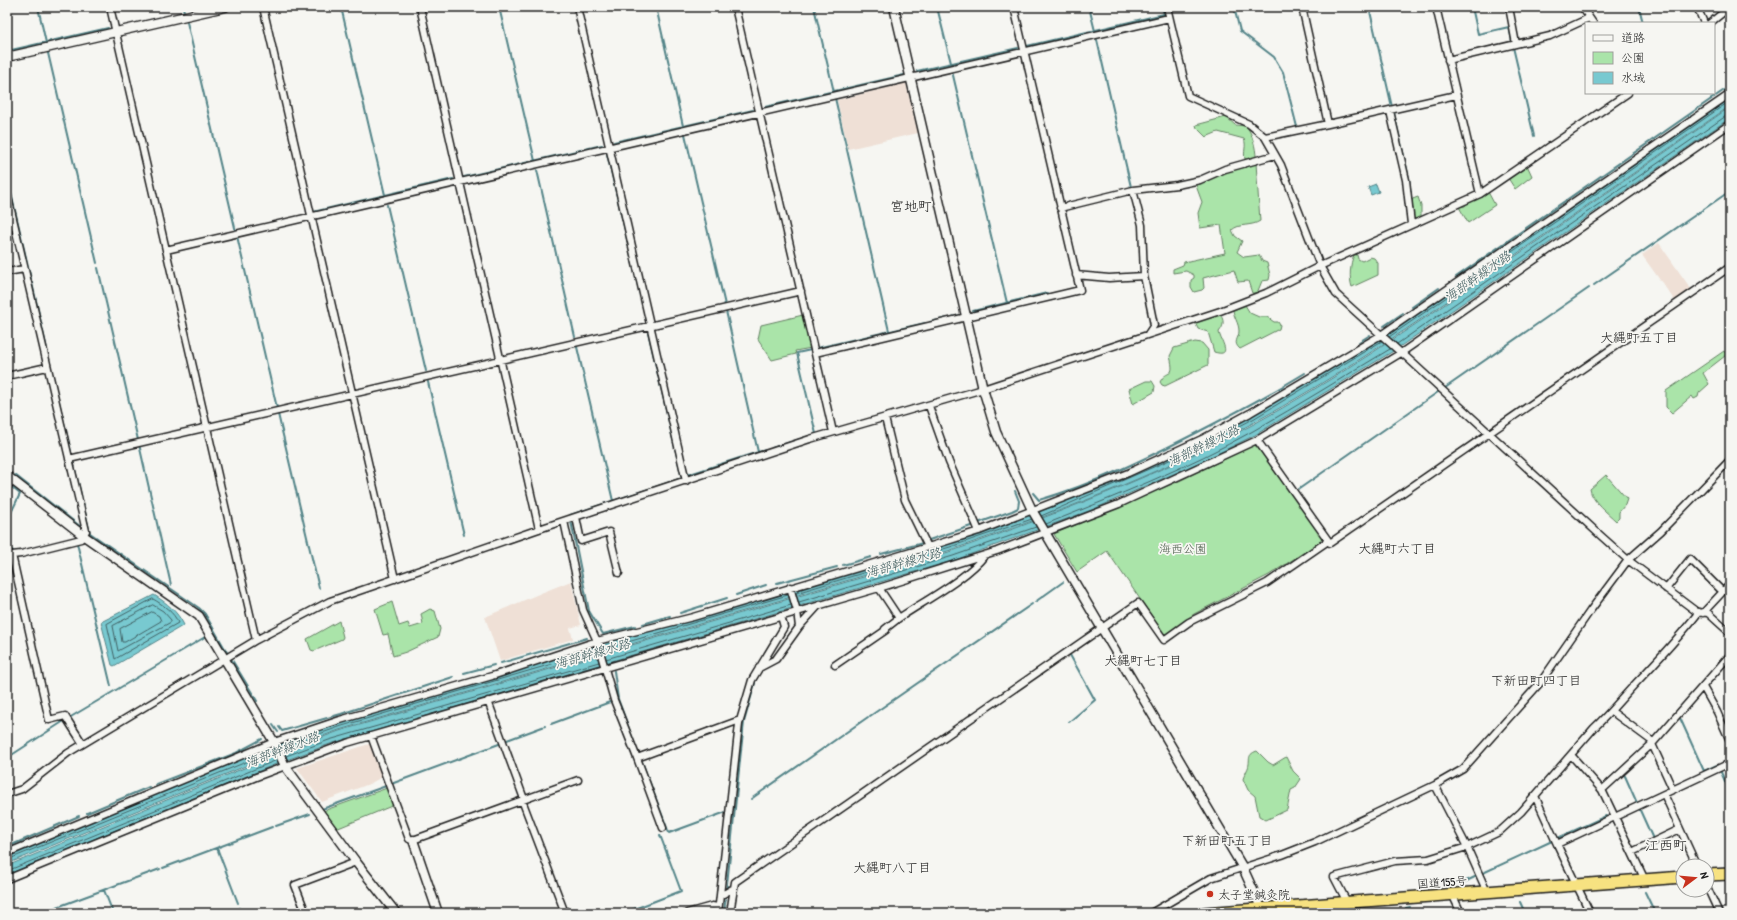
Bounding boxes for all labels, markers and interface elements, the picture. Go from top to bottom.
legend [1585,22,1715,94]
text: 道路 [1621,29,1645,46]
text: 公園 [1621,49,1645,66]
text: 水域 [1621,69,1645,86]
district label: 宮地町 [890,196,932,215]
water label: 海部幹線水路 [1440,246,1515,306]
district label: 大縄町五丁目 [1600,328,1678,346]
water label: 海部幹線水路 [1164,419,1243,470]
district label: 大縄町六丁目 [1358,539,1436,557]
park label: 海西公園 [1159,540,1207,557]
water label: 海部幹線水路 [863,542,944,581]
water label: 海部幹線水路 [552,633,633,672]
district label: 大縄町七丁目 [1104,651,1182,669]
district label: 下新田町四丁目 [1490,671,1582,689]
water label: 海部幹線水路 [242,726,323,771]
district label: 下新田町五丁目 [1181,831,1273,849]
district label: 江西町 [1645,835,1687,854]
district label: 大縄町八丁目 [853,858,931,876]
north arrow [1675,858,1715,898]
text: N [1697,870,1712,880]
street label: 国道155号 [1416,872,1468,892]
place label: 太子堂鍼灸院 [1218,886,1290,903]
marker: 太子堂鍼灸院 [1205,889,1215,899]

